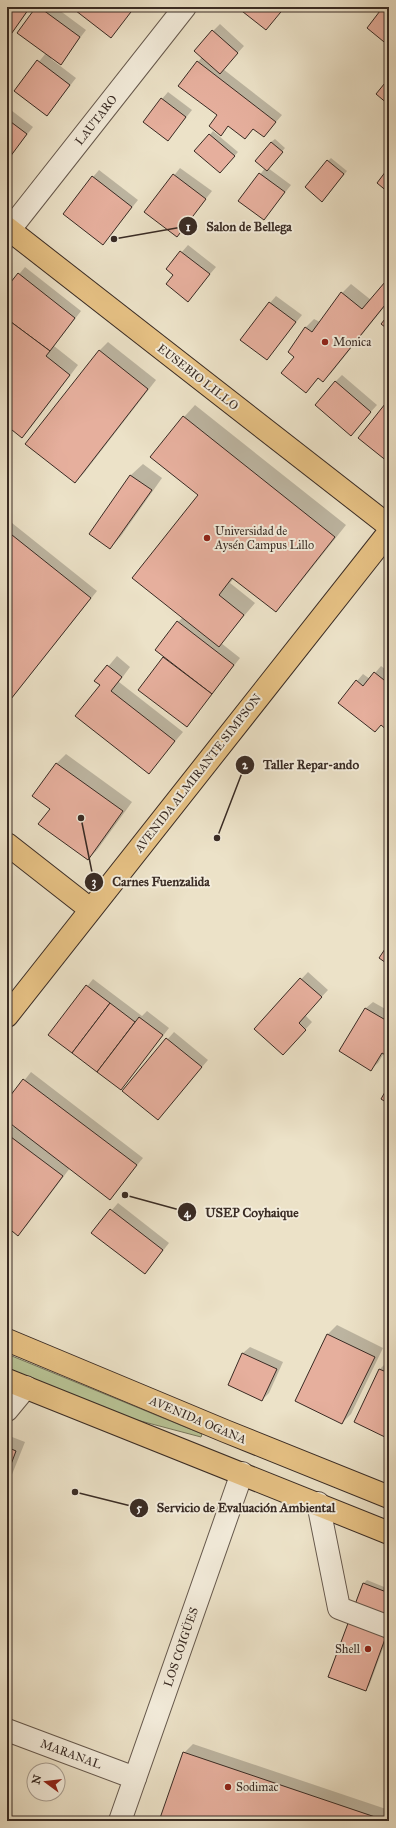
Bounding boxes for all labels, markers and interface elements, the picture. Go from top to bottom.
street label: LAUTARO [72,92,120,148]
callout: Salon de Bellega [178,214,300,239]
text: Salon de Bellega [206,219,292,235]
text: 1 [186,220,191,234]
place label: Monica [333,335,372,349]
marker: Monica [320,337,330,347]
street label: EUSEBIO LILLO [155,341,241,413]
place label: Universidad de Aysén Campus Lillo [214,524,314,552]
marker: Universidad de Aysén Campus Lillo [202,533,212,543]
street label: AVENIDA ALMIRANTE SIMPSON [131,691,264,856]
callout: Taller Repar-ando [235,752,367,777]
text: Taller Repar-ando [262,757,359,773]
text: 2 [242,758,249,772]
callout: Carnes Fuenzalida [84,869,217,894]
text: Carnes Fuenzalida [112,874,210,890]
text: 3 [92,875,97,890]
callout: USEP Coyhaique [177,1200,306,1225]
text: USEP Coyhaique [205,1205,299,1221]
text: 4 [184,1206,192,1221]
street label: AVENIDA OGANA [147,1393,248,1447]
callout: Servicio de Evaluación Ambiental [129,1495,344,1520]
text: Servicio de Evaluación Ambiental [157,1500,336,1516]
text: 5 [136,1501,142,1515]
street label: LOS COIGÜES [160,1605,201,1689]
place label: Shell [335,1642,361,1656]
marker: Shell [363,1644,373,1654]
street label: MARANAL [39,1736,104,1772]
north arrow [26,1762,66,1802]
text: N [29,1773,44,1786]
place label: Sodimac [236,1780,279,1794]
marker: Sodimac [223,1782,233,1792]

